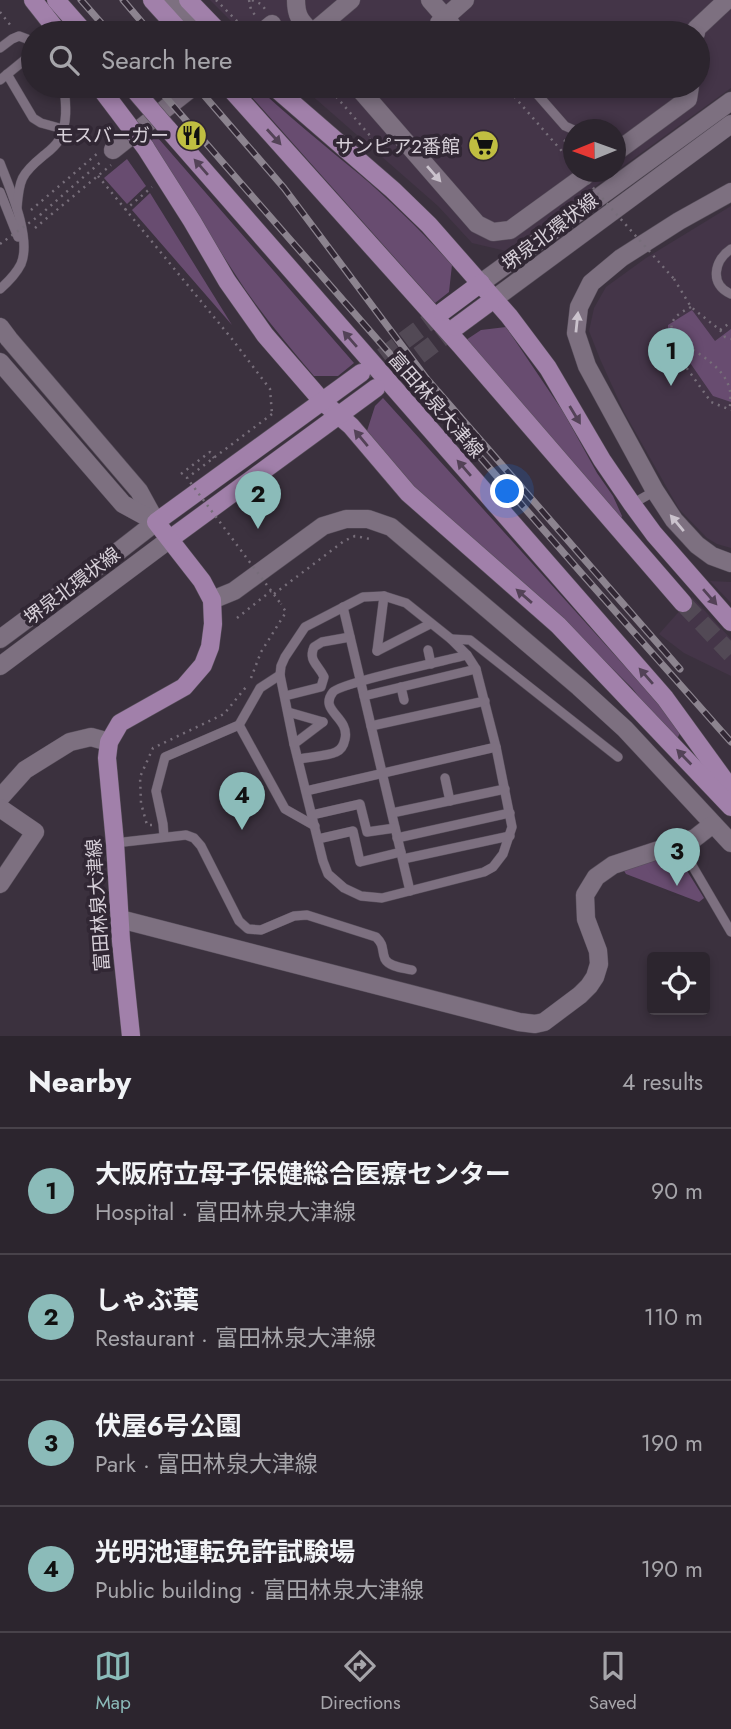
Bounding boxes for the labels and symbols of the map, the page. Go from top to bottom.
restaurant icon: モスバーガー [175,118,209,152]
north arrow [563,119,626,182]
place label: モスバーガー [55,122,169,149]
one-way arrow [266,128,281,145]
supermarket icon: サンピア2番館 [466,129,500,163]
place label: サンピア2番館 [335,133,460,160]
one-way arrow [193,158,209,176]
one-way arrow [426,166,441,183]
street label: 堺泉北環状線 [496,187,604,277]
one-way arrow [572,311,583,333]
pin: 1 [648,328,694,386]
one-way arrow [342,330,358,348]
street label: 富田林泉大津線 [382,346,490,464]
one-way arrow [569,405,581,424]
one-way arrow [353,429,369,447]
one-way arrow [456,460,472,477]
pin: 2 [235,471,281,529]
your location [490,474,524,508]
one-way arrow [670,514,685,532]
street label: 堺泉北環状線 [18,541,126,631]
one-way arrow [515,588,533,604]
one-way arrow [701,589,717,606]
one-way arrow [638,667,654,685]
one-way arrow [676,749,692,766]
pin: 4 [219,772,265,830]
pin: 3 [654,828,700,886]
street label: 富田林泉大津線 [80,838,116,972]

